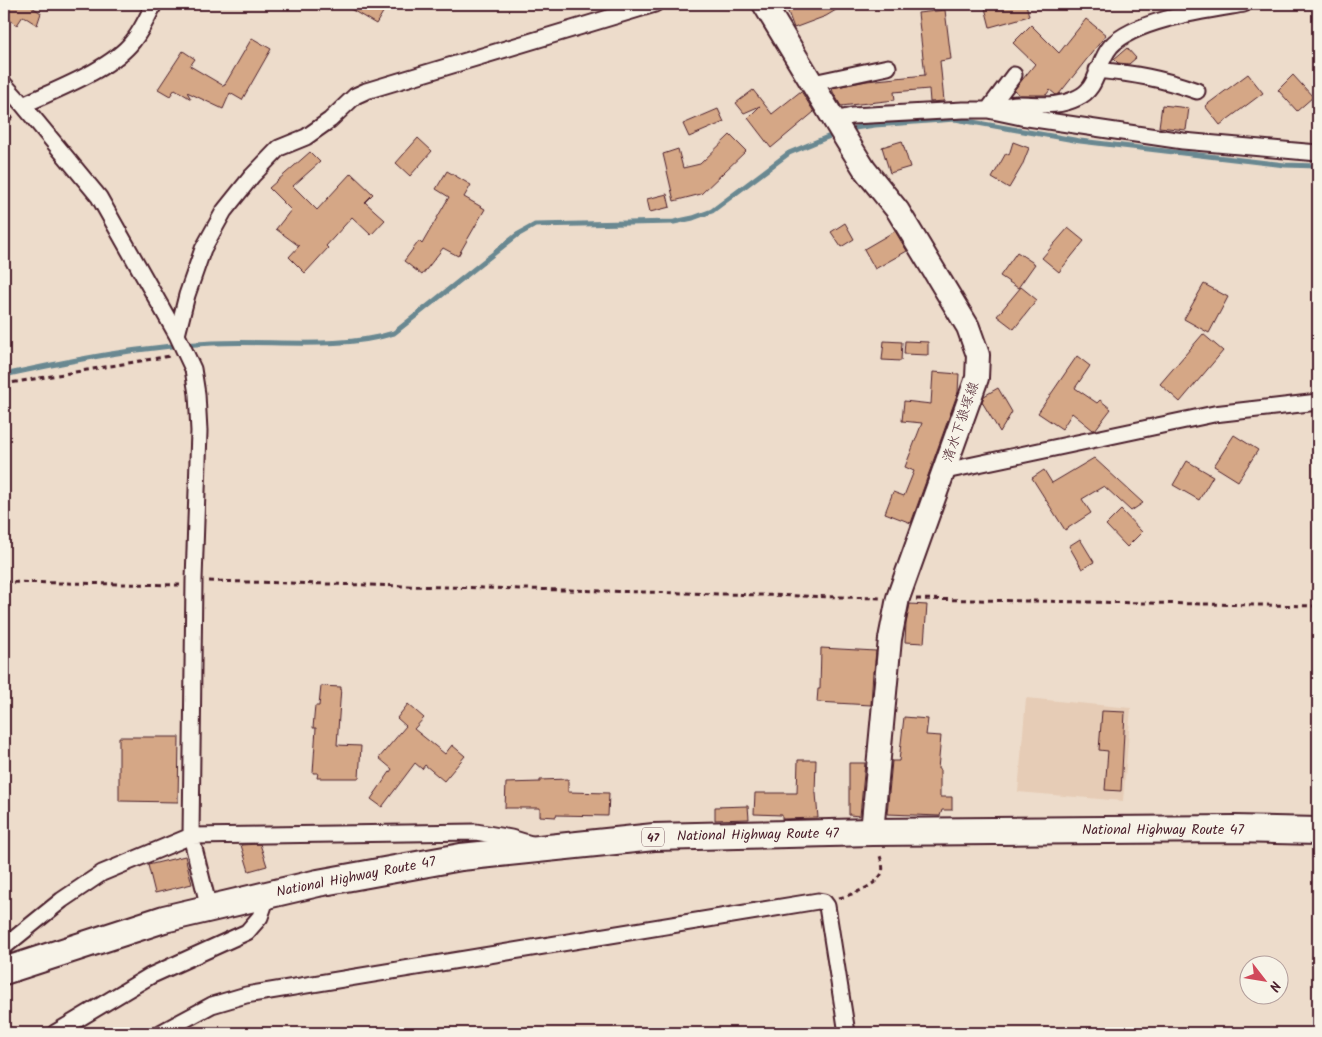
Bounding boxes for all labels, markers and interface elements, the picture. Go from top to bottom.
street label: 清水下狼塚線 [937,379,985,465]
street label: National Highway Route 47 [1082,819,1245,841]
street label: National Highway Route 47 [677,823,840,847]
road number: 47 [642,828,664,846]
street label: National Highway Route 47 [274,851,438,903]
north arrow [1240,954,1290,1004]
text: N [1262,977,1286,996]

